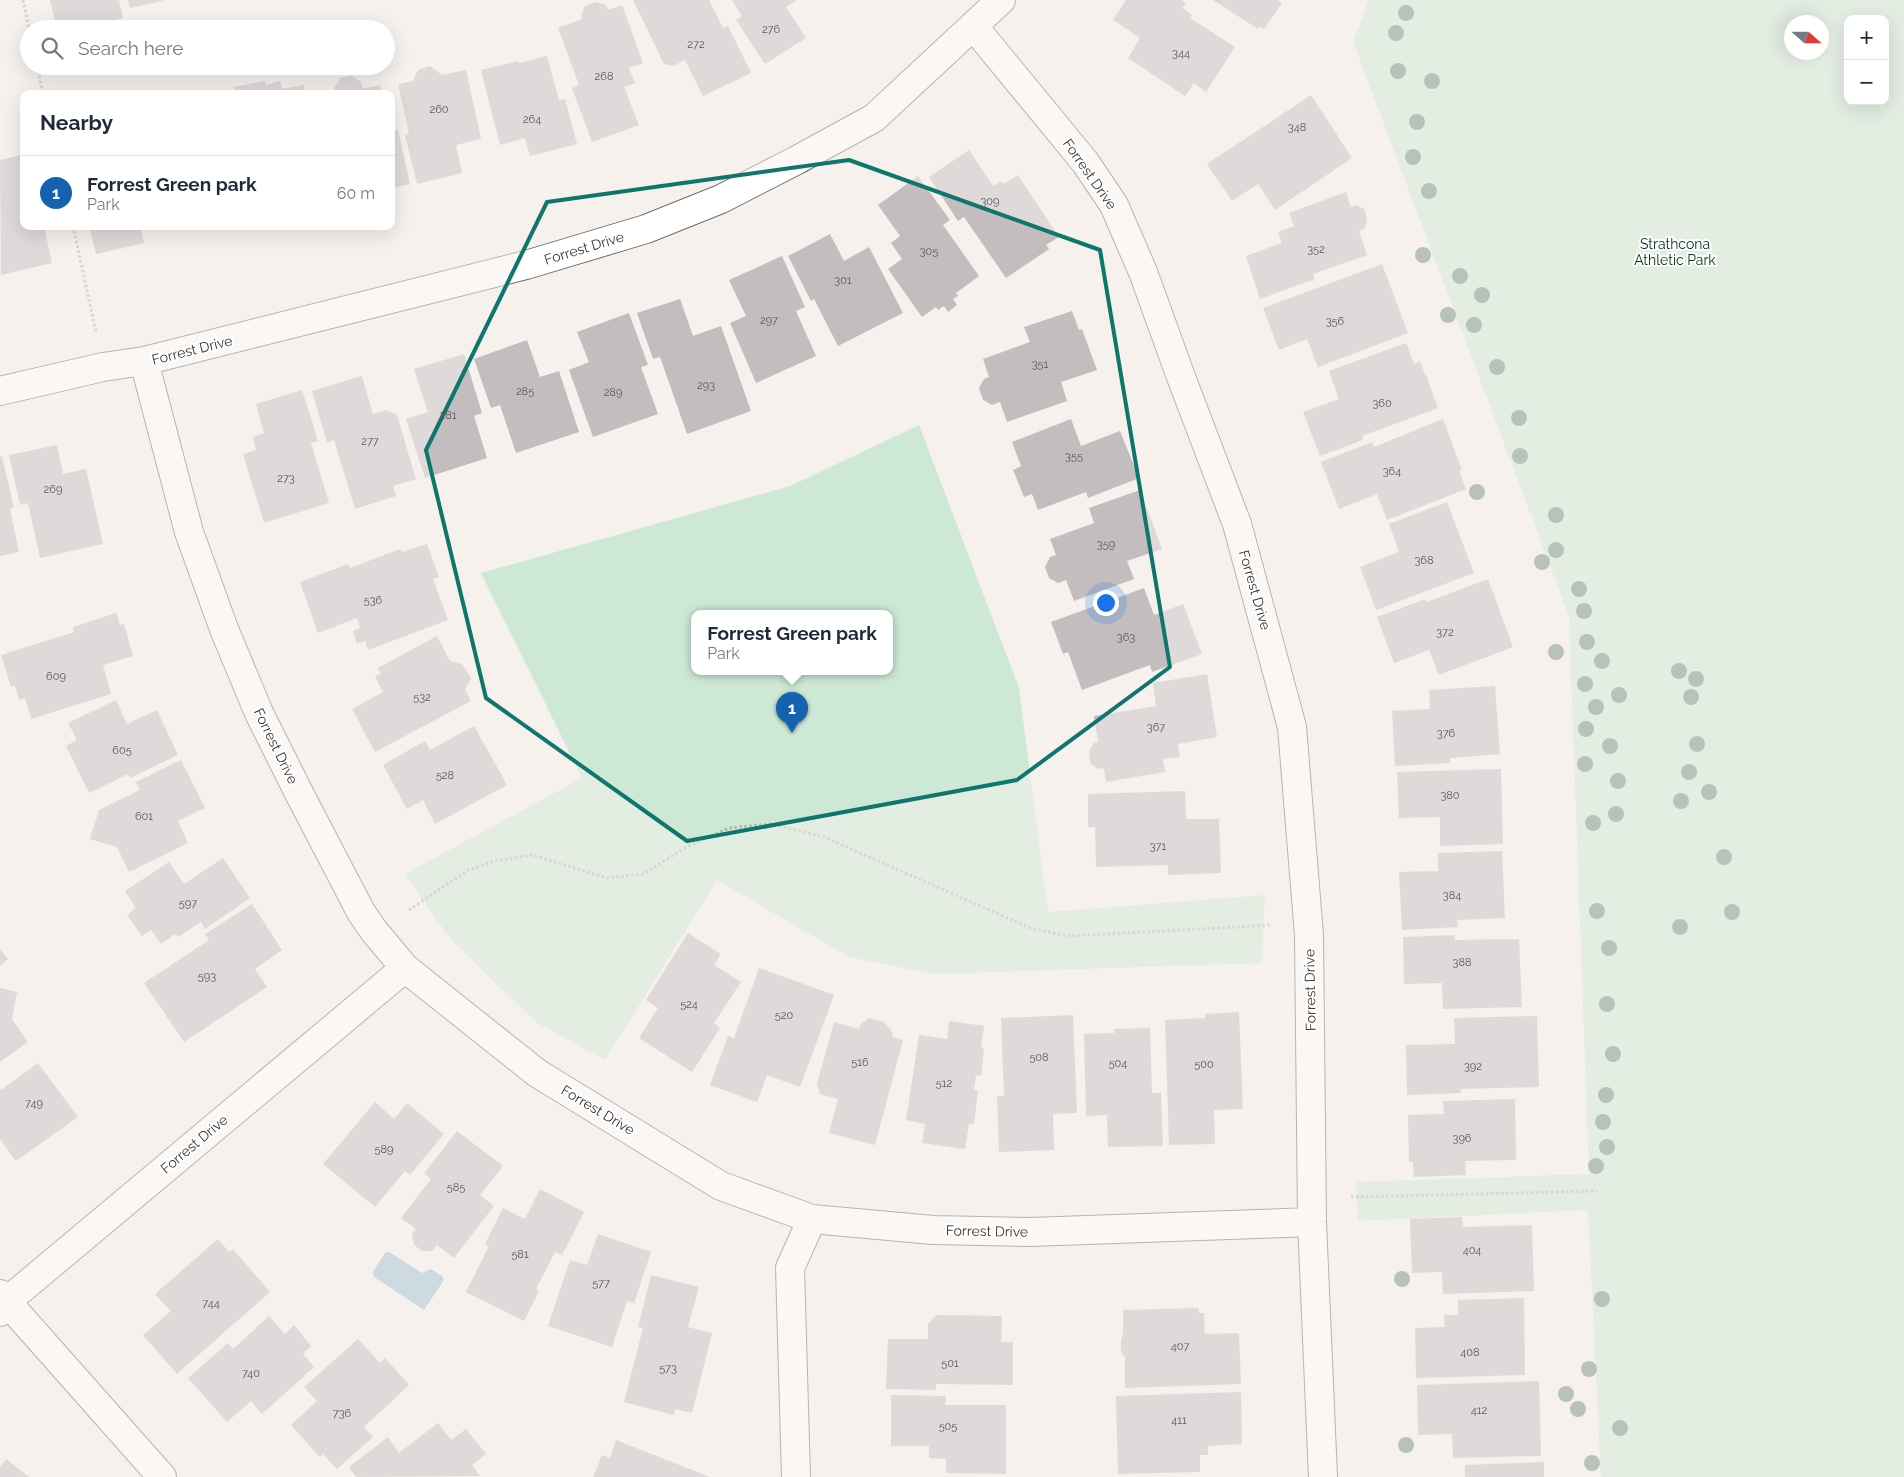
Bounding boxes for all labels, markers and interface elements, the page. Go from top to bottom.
north arrow [1784,15,1829,60]
map controls [1844,15,1889,105]
button: + [1844,15,1889,60]
search box [20,20,395,75]
house number: 276 [762,23,780,36]
icon: search [38,34,66,62]
text: Search here [78,37,184,59]
house number: 272 [687,38,705,51]
house number: 344 [1172,47,1190,60]
button: − [1844,60,1889,105]
house number: 268 [595,70,613,83]
house number: 260 [429,103,449,116]
text: Nearby [40,110,113,135]
house number: 264 [523,113,541,126]
house number: 348 [1288,121,1306,134]
street label: Forrest Drive [1060,136,1120,212]
text: Forrest Green park [87,173,257,195]
text: 1 [52,184,60,203]
text: 60 m [337,184,375,203]
text: Park [87,195,120,214]
house number: 309 [980,195,1000,208]
street label: Forrest Drive [542,228,626,268]
park label: Strathcona Athletic Park [1634,236,1716,268]
house number: 352 [1307,243,1325,256]
house number: 305 [920,245,938,258]
house number: 301 [834,274,852,287]
house number: 297 [760,314,778,327]
house number: 356 [1326,315,1345,328]
street label: Forrest Drive [150,332,234,368]
house number: 351 [1032,358,1049,371]
house number: 293 [697,379,715,392]
house number: 285 [516,385,534,398]
house number: 289 [604,386,622,399]
house number: 360 [1372,397,1392,410]
house number: 281 [440,409,457,422]
house number: 277 [361,435,379,448]
house number: 355 [1065,450,1083,463]
house number: 364 [1383,465,1401,478]
house number: 273 [277,472,295,485]
house number: 269 [44,483,62,496]
house number: 359 [1097,538,1115,551]
street label: Forrest Drive [1236,548,1274,632]
house number: 368 [1414,554,1434,567]
your location [1093,590,1119,616]
house number: 536 [364,594,383,607]
popup [691,610,893,675]
text: Forrest Green park [707,622,877,644]
house number: 372 [1436,626,1454,639]
house number: 363 [1117,631,1135,644]
text: Park [707,644,740,663]
house number: 609 [46,670,66,683]
house number: 532 [413,691,431,704]
pin: 1 [776,692,808,733]
street label: Forrest Drive [251,705,301,787]
house number: 367 [1147,721,1165,734]
house number: 376 [1437,727,1456,740]
house number: 605 [112,744,132,757]
house number: 528 [436,769,454,782]
house number: 380 [1440,789,1460,802]
house number: 601 [135,810,153,823]
house number: 371 [1150,840,1166,853]
house number: 384 [1443,889,1461,902]
house number: 597 [179,897,197,910]
street label: Forrest Drive [1301,949,1319,1031]
house number: 388 [1453,956,1471,969]
house number: 593 [198,970,216,983]
house number: 524 [680,998,698,1011]
house number: 520 [775,1009,793,1022]
house number: 508 [1029,1051,1049,1064]
house number: 516 [851,1056,869,1069]
house number: 504 [1109,1057,1127,1070]
house number: 500 [1194,1058,1214,1071]
house number: 392 [1464,1060,1482,1073]
house number: 512 [936,1077,952,1090]
street label: Forrest Drive [559,1082,637,1138]
house number: 749 [25,1097,43,1110]
street label: Forrest Drive [157,1111,231,1177]
house number: 396 [1453,1132,1472,1145]
house number: 589 [375,1143,393,1156]
house number: 585 [447,1181,465,1194]
street label: Forrest Drive [946,1222,1028,1240]
house number: 404 [1463,1244,1481,1257]
house number: 581 [511,1248,529,1261]
house number: 577 [592,1277,610,1290]
house number: 744 [202,1297,220,1310]
house number: 407 [1171,1340,1189,1353]
house number: 408 [1460,1346,1480,1359]
house number: 501 [941,1357,959,1370]
house number: 573 [659,1362,677,1375]
house number: 740 [242,1367,260,1380]
house number: 412 [1471,1404,1487,1417]
house number: 736 [333,1407,352,1420]
house number: 411 [1171,1414,1187,1427]
house number: 505 [939,1420,957,1433]

